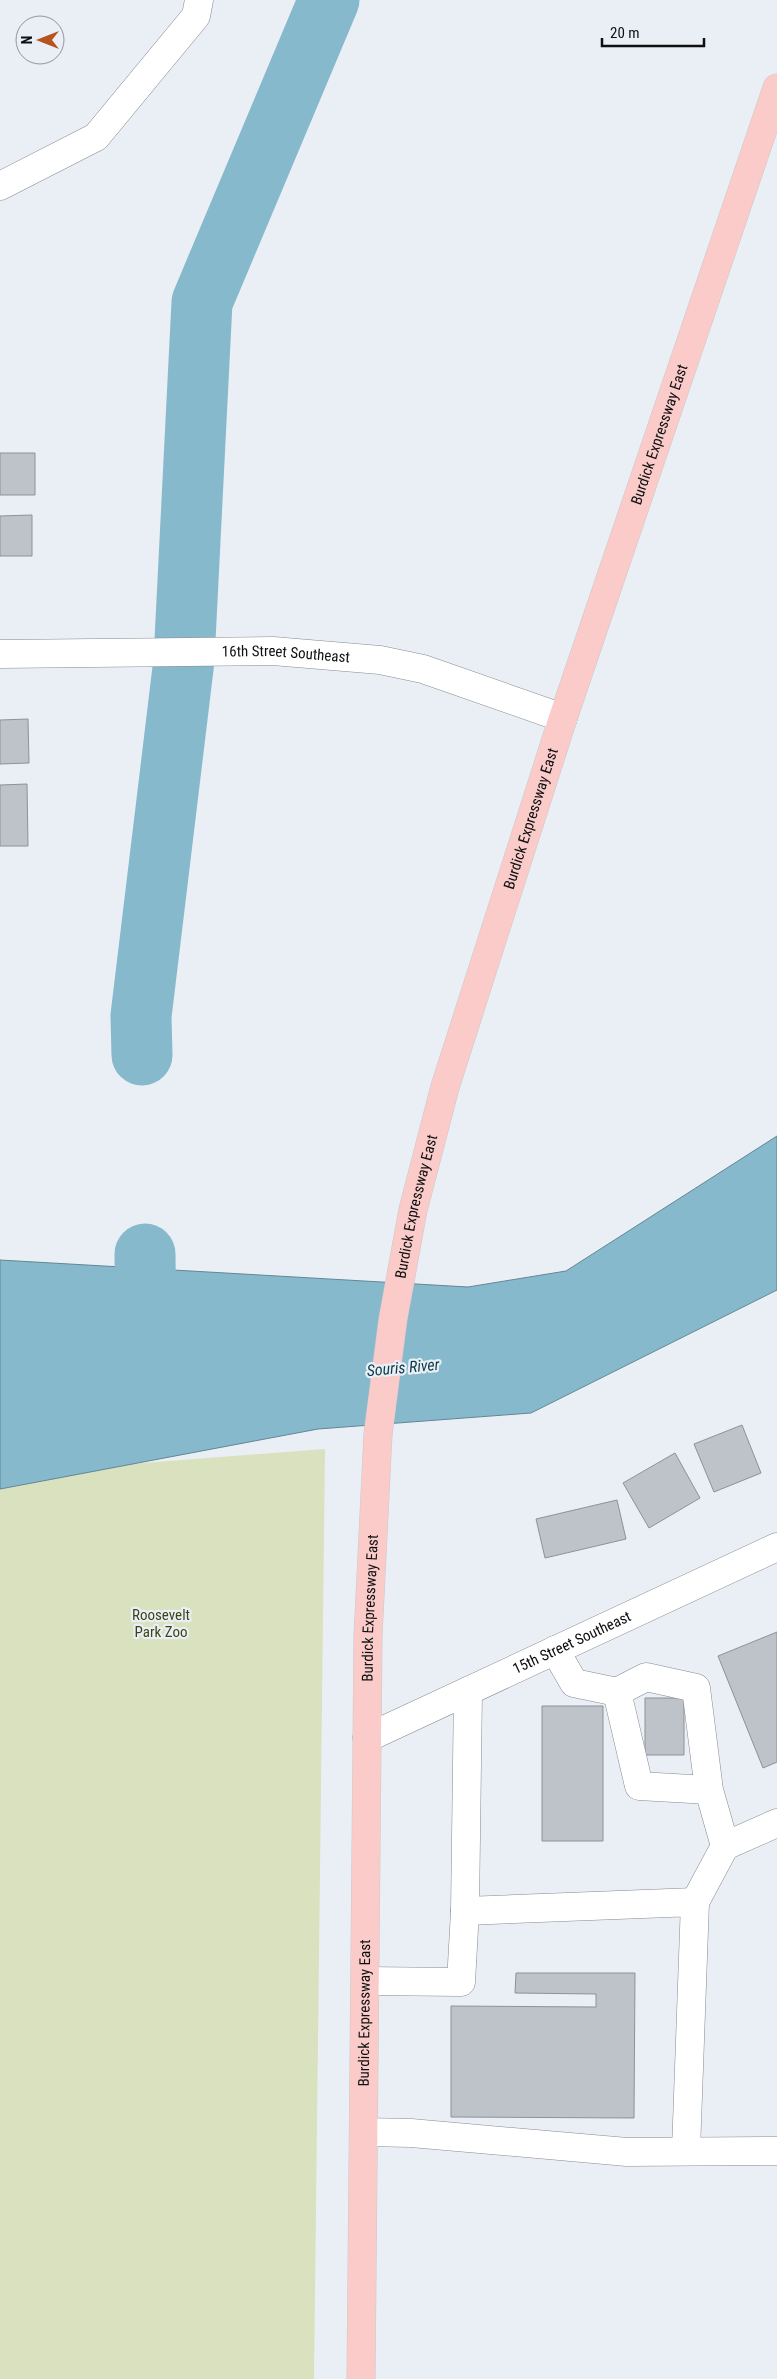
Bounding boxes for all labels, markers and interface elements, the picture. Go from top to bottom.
north arrow [15,15,65,65]
scale bar [602,15,704,47]
text: 20 m [610,24,640,42]
text: N [19,36,35,44]
street label: Burdick Expressway East [627,362,691,507]
street label: 16th Street Southeast [222,642,351,666]
street label: Burdick Expressway East [500,746,562,891]
street label: Burdick Expressway East [392,1133,441,1280]
water label: Souris River [366,1355,441,1380]
street label: Burdick Expressway East [359,1534,382,1682]
park label: Roosevelt Park Zoo [132,1606,190,1641]
street label: 15th Street Southeast [510,1607,634,1678]
street label: Burdick Expressway East [355,1939,374,2087]

